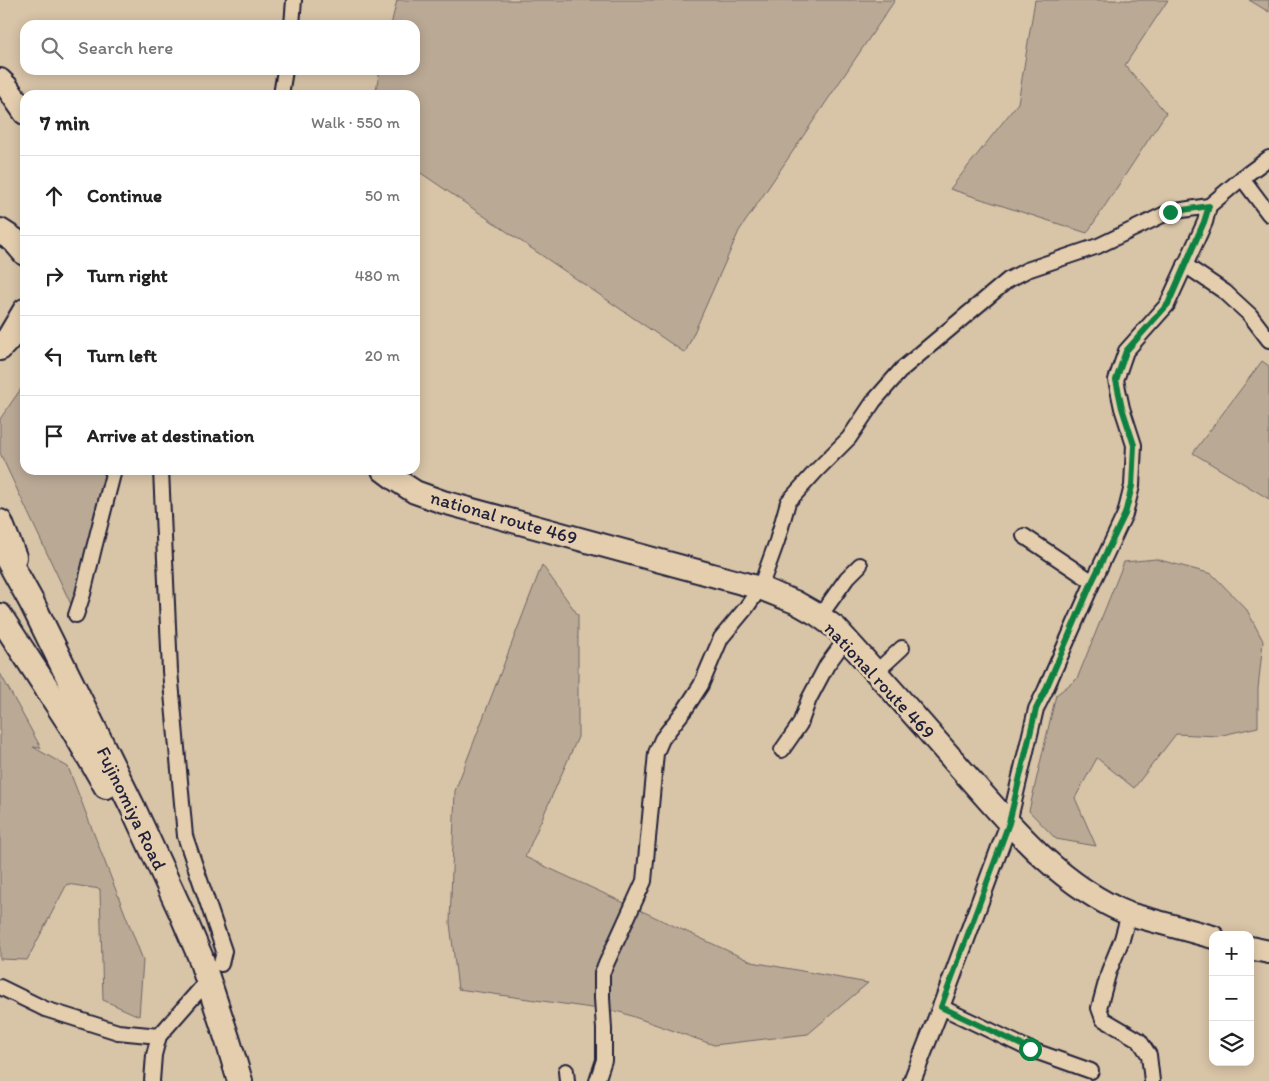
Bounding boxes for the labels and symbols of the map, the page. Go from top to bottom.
route end [1159,201,1182,224]
street label: national route 469 [428,485,580,549]
street label: national route 469 [819,617,940,744]
street label: Fujinomiya Road [92,743,171,873]
route start [1019,1038,1042,1061]

